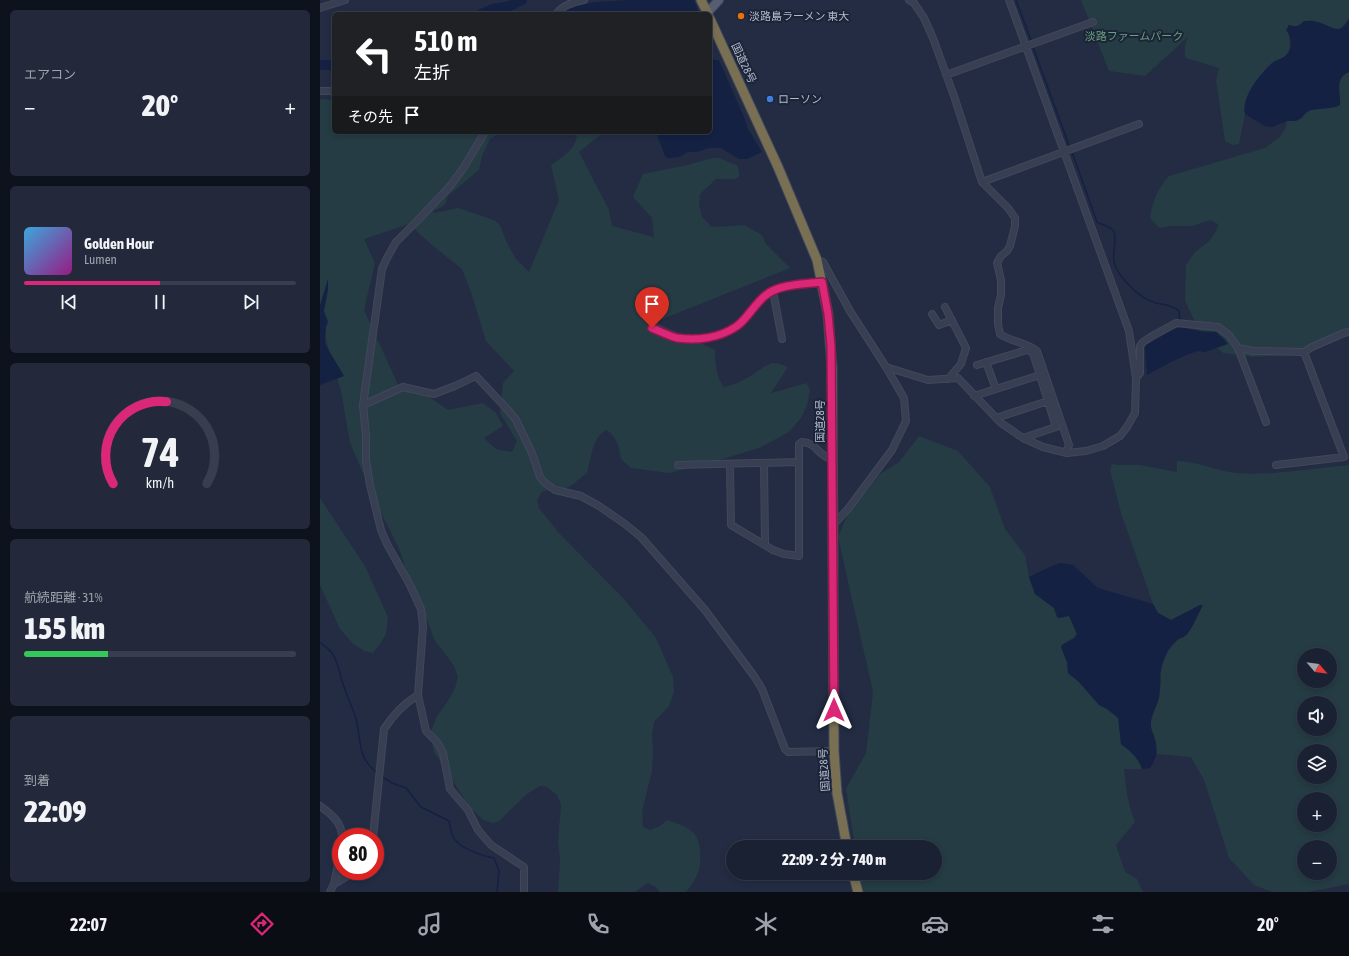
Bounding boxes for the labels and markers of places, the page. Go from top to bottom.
place label: 淡路島ラーメン 東大 [749,10,849,22]
marker: 淡路島ラーメン 東大 [736,11,746,21]
place label: ローソン [778,93,822,105]
marker: ローソン [765,94,775,104]
pin [635,287,669,328]

